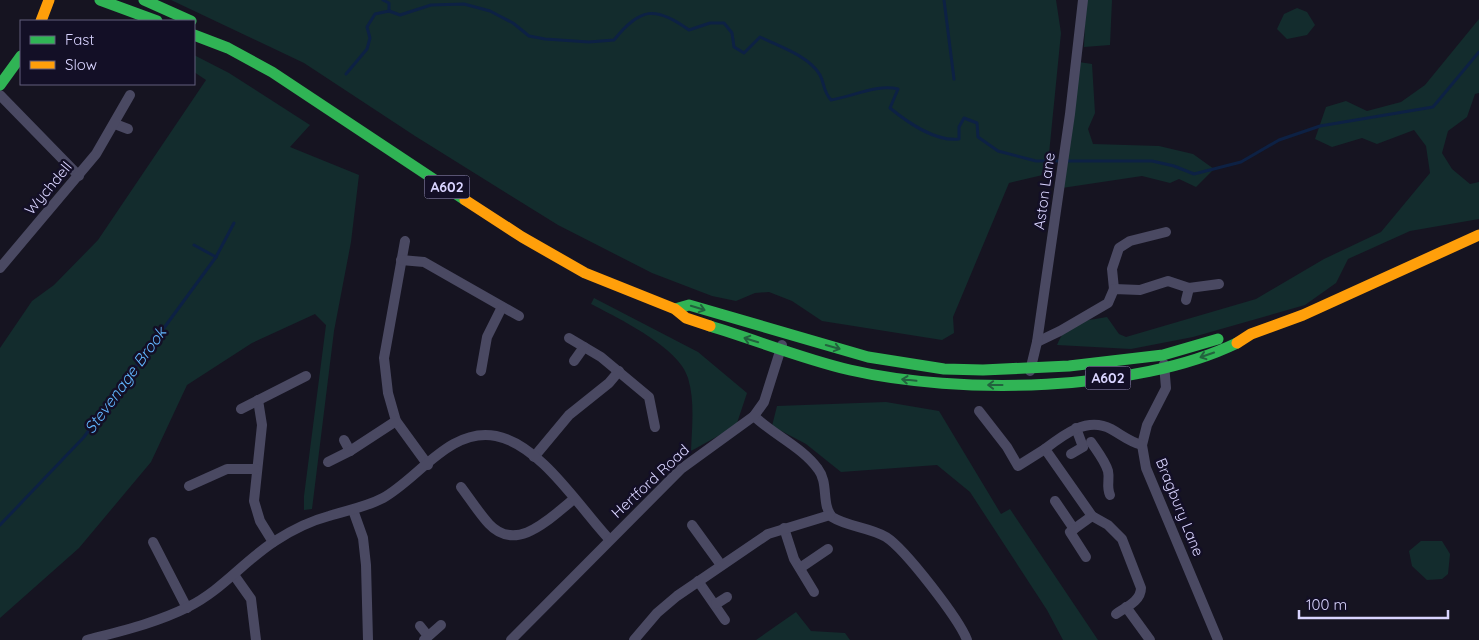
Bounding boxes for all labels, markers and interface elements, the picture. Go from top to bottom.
legend [20,20,195,85]
text: Fast [65,30,94,49]
text: Slow [65,55,97,74]
street label: Aston Lane [1029,151,1059,231]
street label: Wychdell [20,157,76,219]
road number: A602 [424,176,470,198]
one-way arrow [690,303,706,313]
water label: Stevenage Brook [80,322,171,437]
one-way arrow [744,335,760,344]
one-way arrow [824,342,840,352]
one-way arrow [1200,351,1216,360]
road number: A602 [1086,366,1130,389]
one-way arrow [901,375,917,385]
one-way arrow [988,380,1004,390]
street label: Hertford Road [607,440,693,522]
street label: Bragbury Lane [1152,455,1208,559]
scale bar [1299,588,1448,620]
text: 100 m [1306,595,1347,614]

